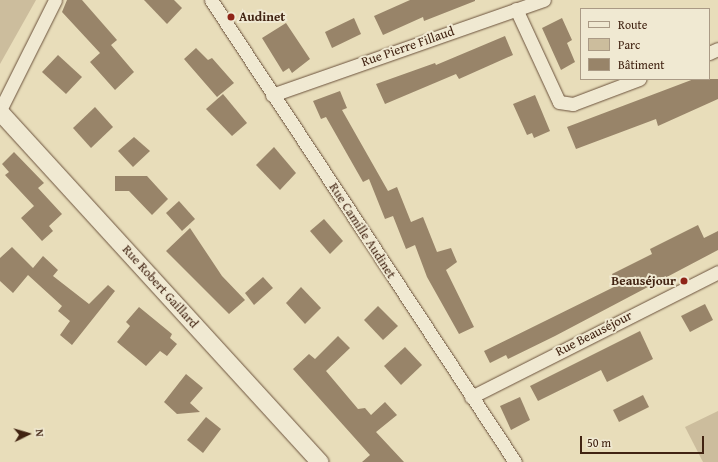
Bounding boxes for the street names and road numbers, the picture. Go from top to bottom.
street label: Rue Pierre Fillaud [360,24,456,70]
street label: Rue Camille Audinet [325,180,399,282]
street label: Rue Robert Gaillard [119,242,201,332]
street label: Rue Beauséjour [553,308,635,360]

